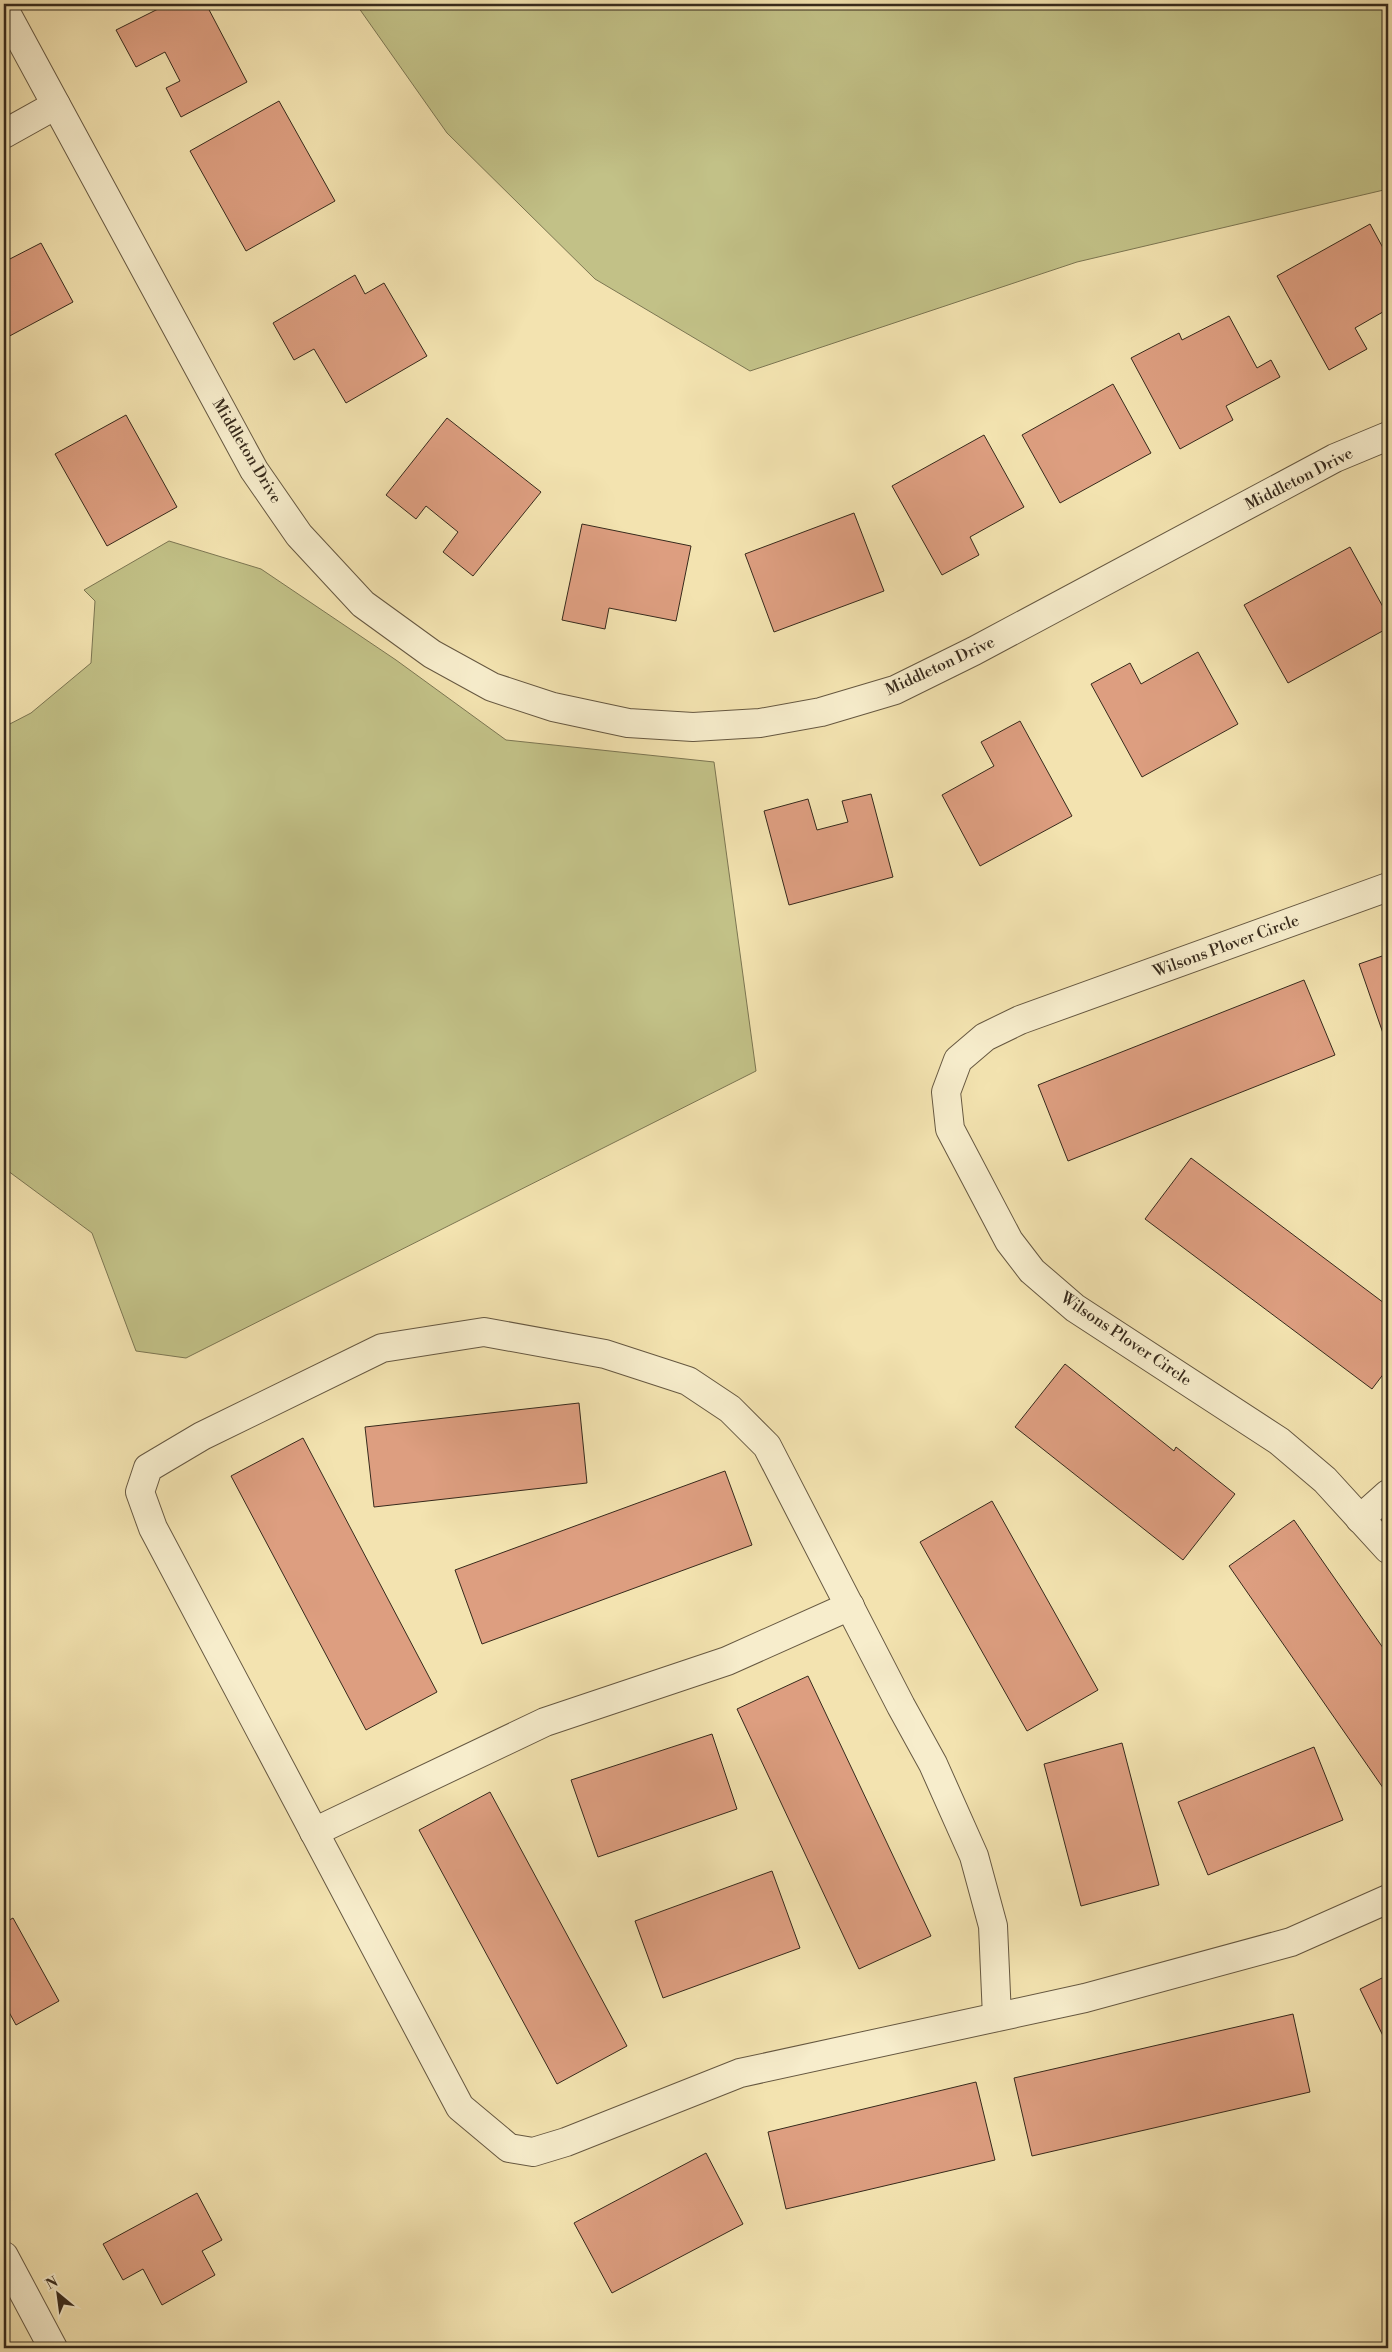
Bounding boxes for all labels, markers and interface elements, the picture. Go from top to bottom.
street label: Middleton Drive [208,395,286,507]
street label: Middleton Drive [1242,443,1356,515]
street label: Middleton Drive [882,632,998,700]
street label: Wilsons Plover Circle [1149,910,1302,982]
street label: Wilsons Plover Circle [1056,1287,1195,1390]
north arrow [32,2270,82,2320]
text: N [43,2273,61,2294]

